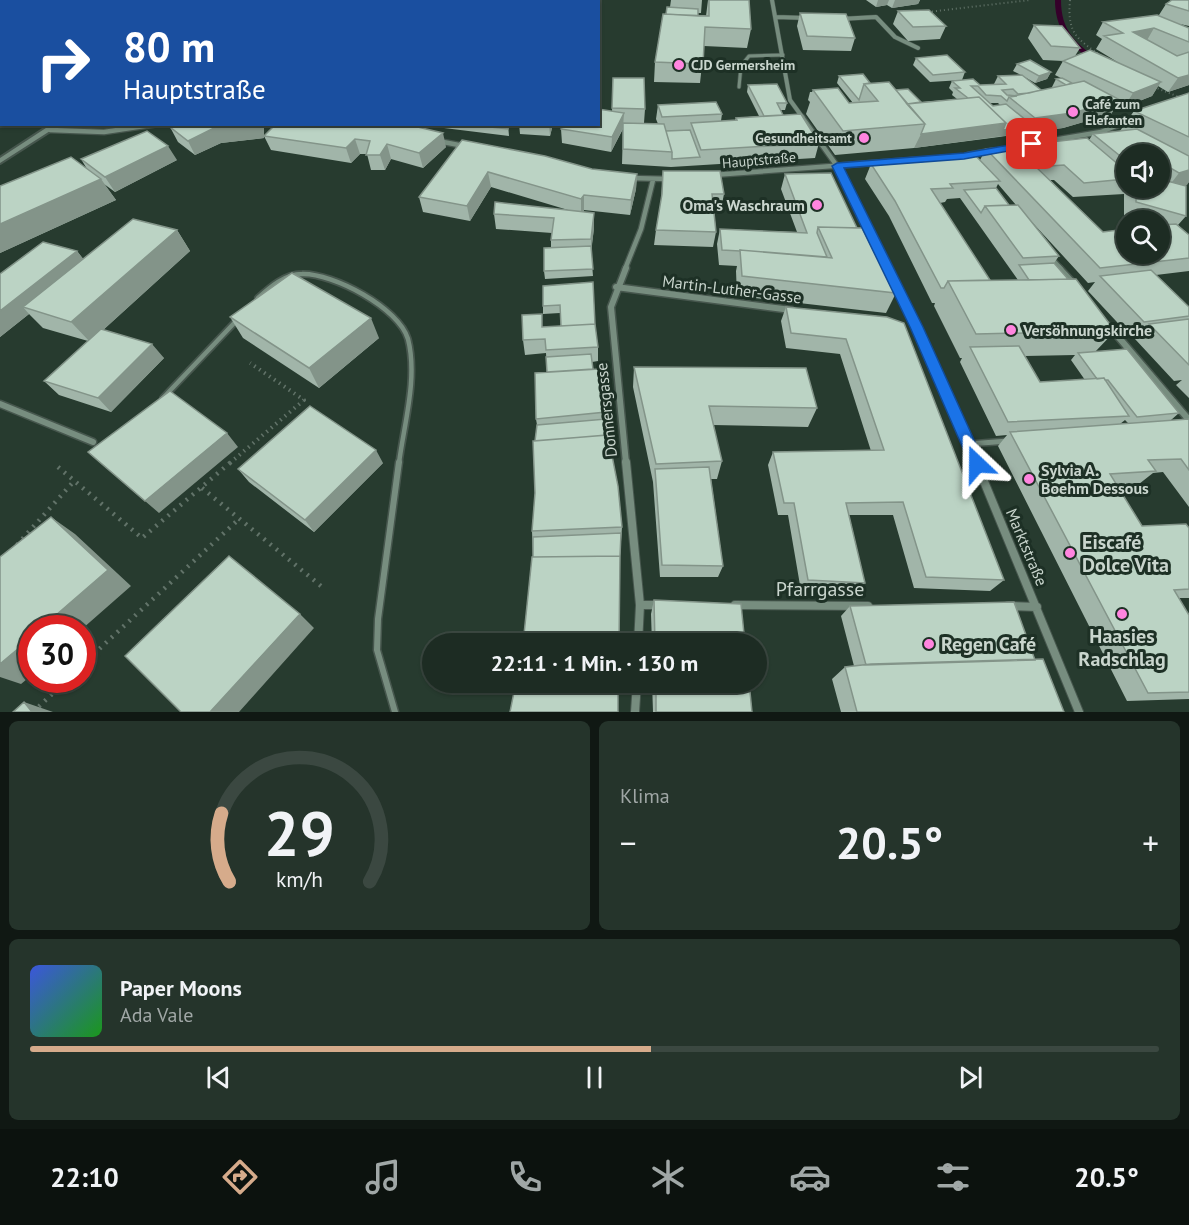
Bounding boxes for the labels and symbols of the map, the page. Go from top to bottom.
place label: CJD Germersheim [691,56,795,74]
marker: CJD Germersheim [672,58,686,72]
place label: Café zum Elefanten [1085,95,1142,129]
marker: Café zum Elefanten [1066,105,1080,119]
pin [1006,118,1057,169]
place label: Gesundheitsamt [755,129,852,147]
marker: Gesundheitsamt [857,131,871,145]
street label: Hauptstraße [721,148,797,172]
place label: Oma's Waschraum [682,195,805,215]
marker: Oma's Waschraum [810,198,824,212]
street label: Martin-Luther-Gasse [661,271,803,307]
place label: Versöhnungskirche [1022,320,1152,340]
marker: Versöhnungskirche [1004,323,1018,337]
street label: Donnersgasse [591,362,621,458]
position arrow [945,432,1009,496]
place label: Sylvia A. Boehm Dessous [1041,460,1149,498]
marker: Sylvia A. Boehm Dessous [1022,472,1036,486]
street label: Marktstraße [1002,505,1052,589]
place label: Eiscafé Dolce Vita [1082,529,1169,578]
marker: Eiscafé Dolce Vita [1063,546,1077,560]
street label: Pfarrgasse [776,576,864,602]
marker: Haasies Radschlag [1115,607,1129,621]
speed limit sign: 30 [18,615,96,693]
place label: Haasies Radschlag [1078,623,1166,672]
place label: Regen Café [941,631,1036,657]
marker: Regen Café [922,637,936,651]

